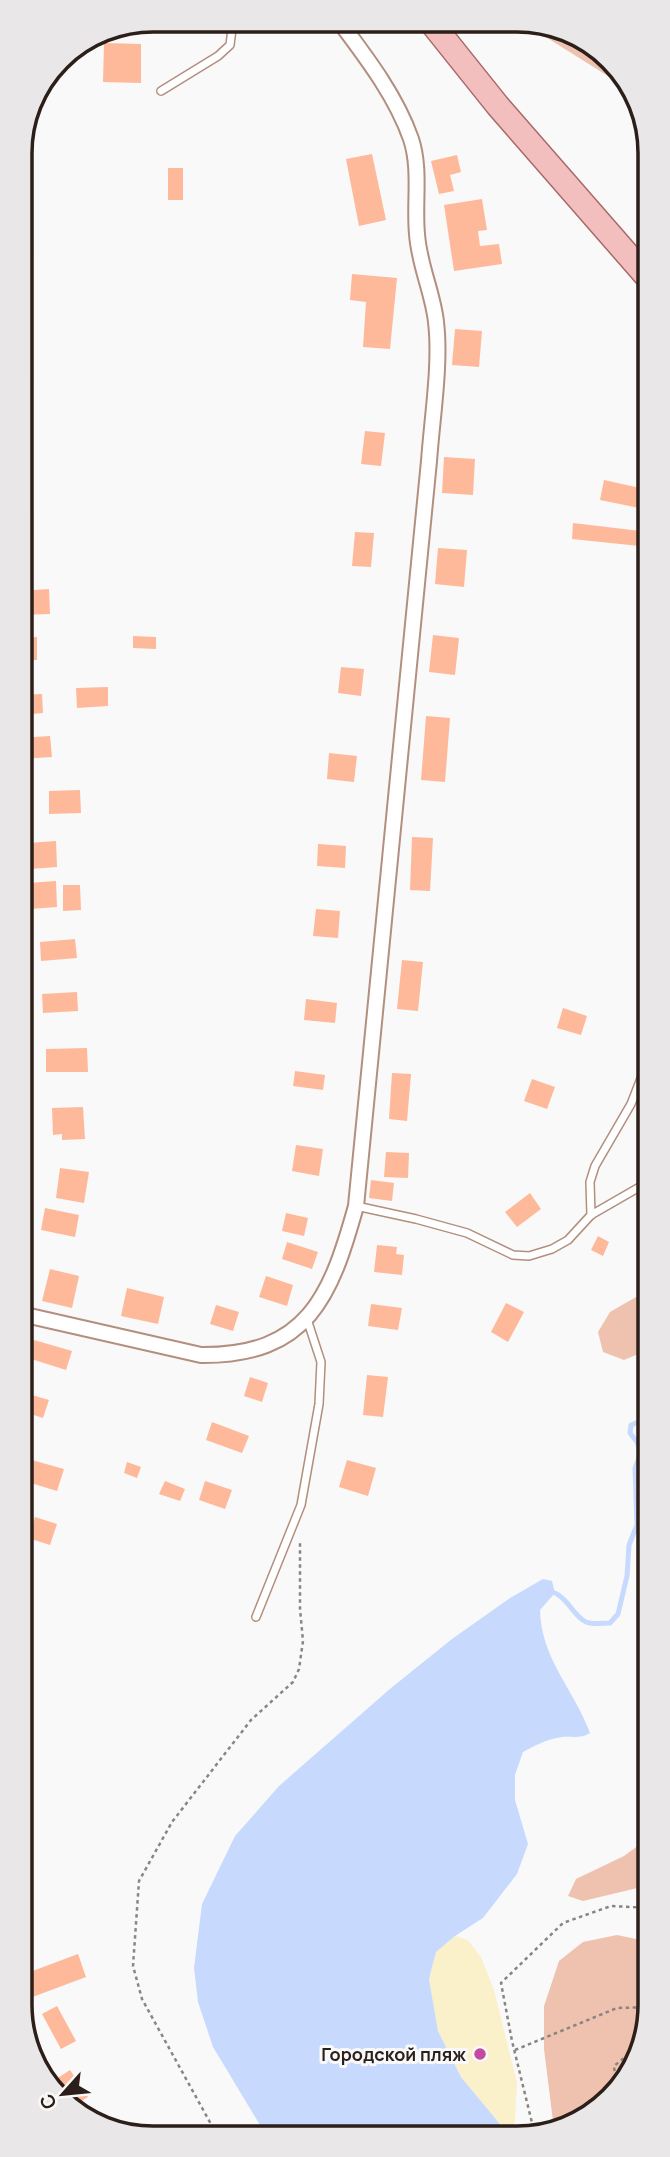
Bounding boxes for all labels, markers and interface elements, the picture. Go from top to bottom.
place label: Городской пляж [321,2042,466,2066]
marker: Городской пляж [472,2046,488,2062]
north arrow [28,2059,98,2129]
text: С [33,2090,63,2114]

